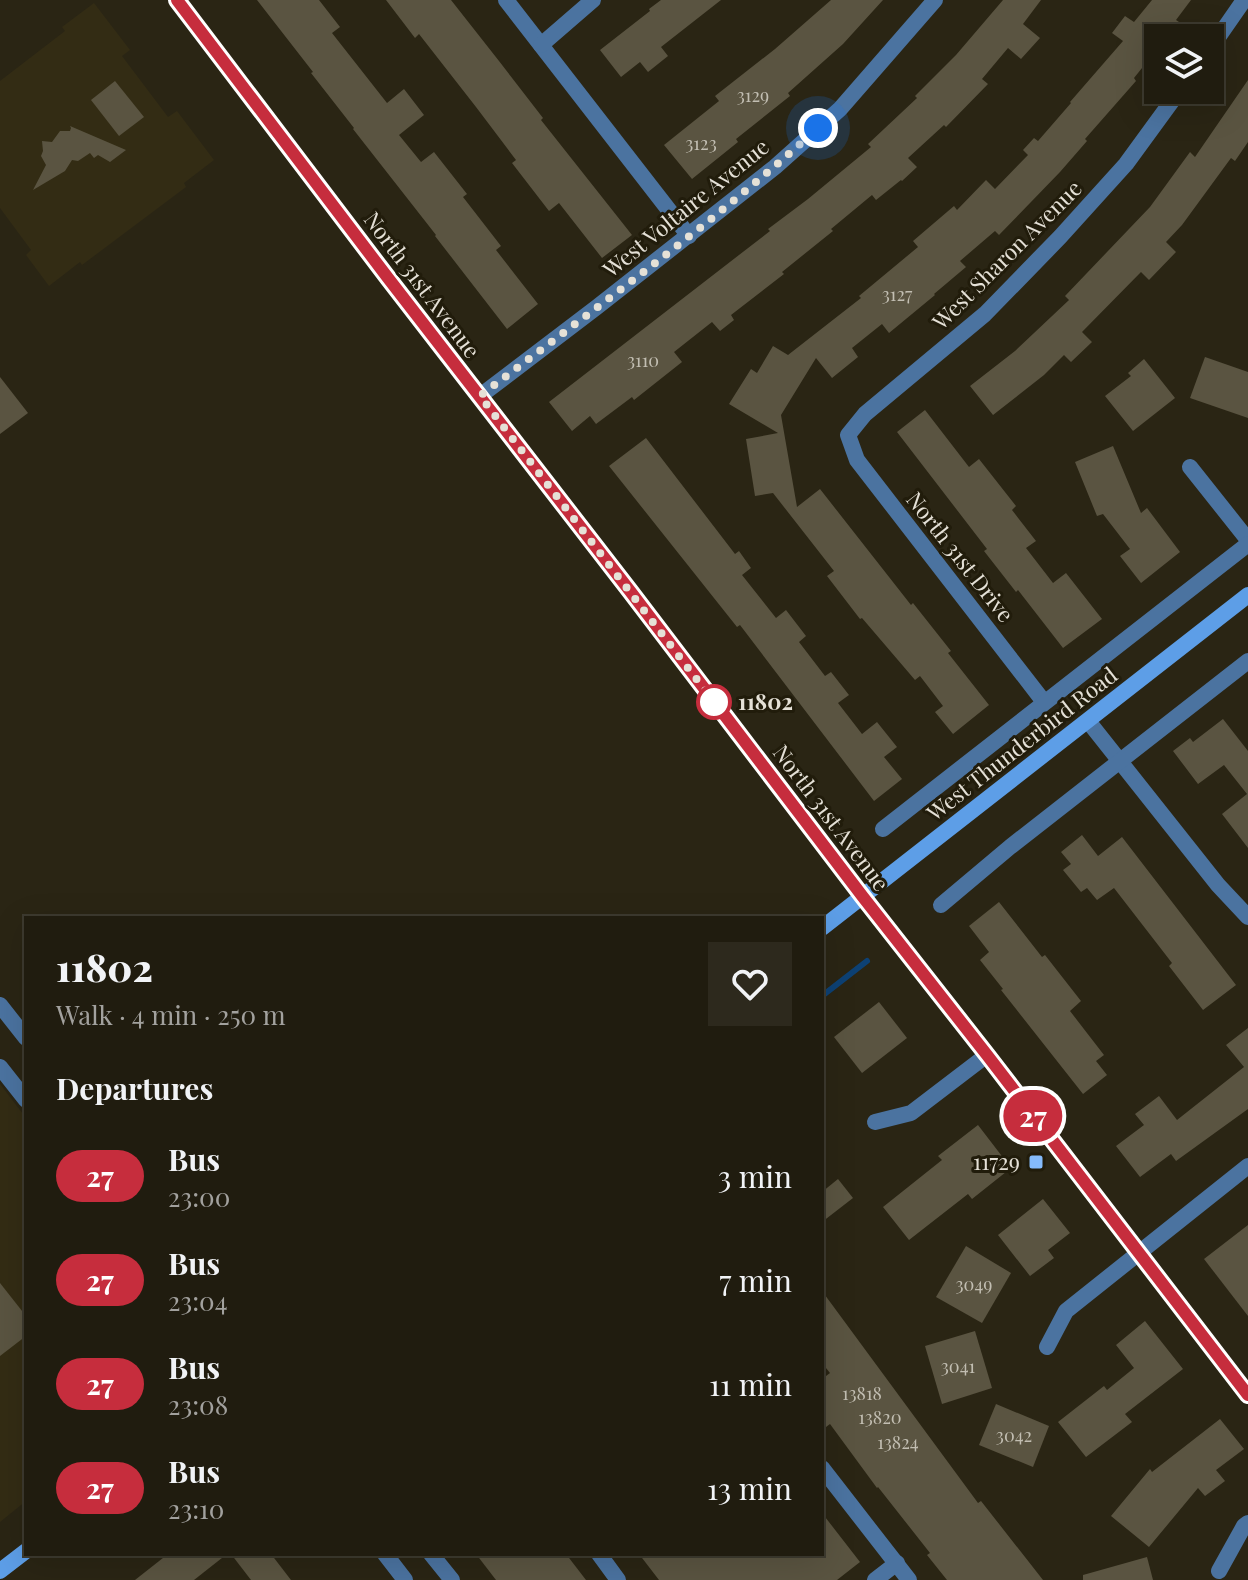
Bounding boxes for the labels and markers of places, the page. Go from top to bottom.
marker: 11802 [697,685,731,719]
place label: 11802 [738,686,793,716]
place label: 11729 [973,1146,1020,1176]
marker: 11729 [1027,1153,1045,1171]

